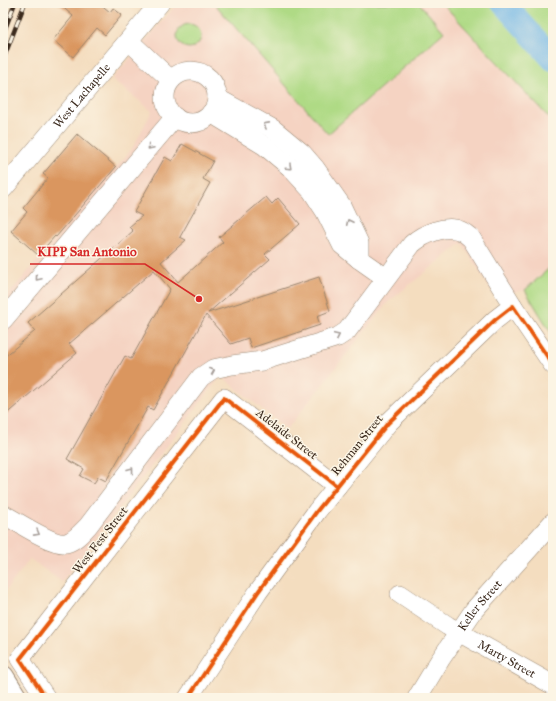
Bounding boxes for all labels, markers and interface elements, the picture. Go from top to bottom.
street label: West Lachapelle [50,61,113,131]
one-way arrow [263,122,270,129]
one-way arrow [147,142,154,150]
one-way arrow [284,162,292,169]
one-way arrow [346,219,354,227]
callout: KIPP San Antonio [30,239,145,264]
text: KIPP San Antonio [37,244,137,260]
one-way arrow [36,274,43,281]
one-way arrow [333,333,340,341]
one-way arrow [209,367,216,375]
street label: Adelaide Street [253,405,321,463]
street label: Rehman Street [328,411,386,478]
one-way arrow [126,467,133,474]
street label: West Fest Street [70,503,131,576]
one-way arrow [33,528,40,535]
street label: Keller Street [455,576,505,634]
street label: Marty Street [475,637,539,681]

